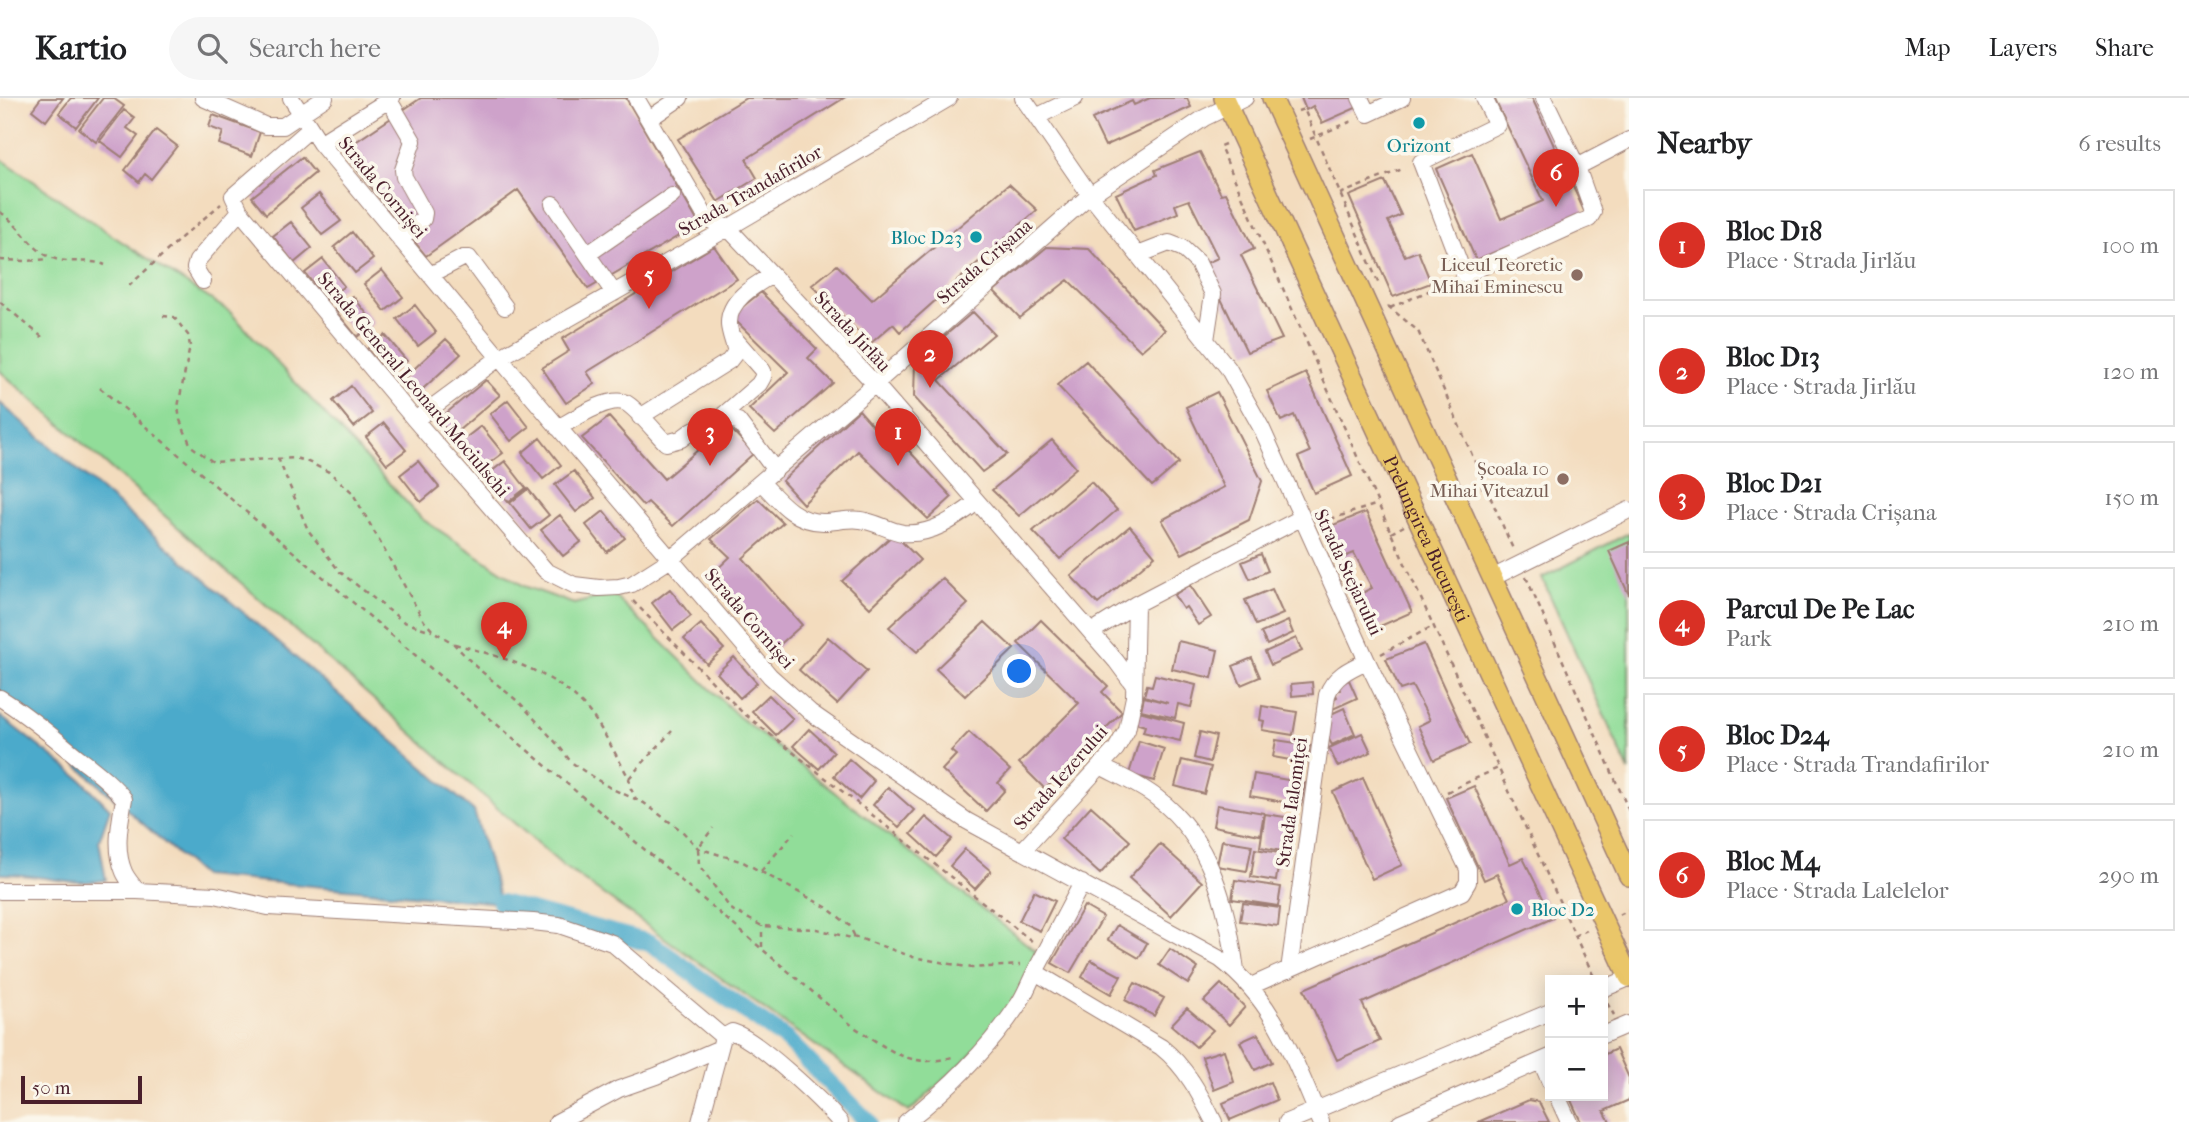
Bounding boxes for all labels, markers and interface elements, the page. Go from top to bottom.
search box [169,17,659,80]
text: Kartio [35,29,127,68]
icon: search [193,29,231,67]
text: Search here [249,33,381,64]
text: Map [1905,34,1951,62]
text: Layers [1989,34,2057,62]
text: Share [2095,34,2154,62]
marker: Orizont [1411,115,1427,131]
text: Nearby [1657,126,1752,161]
text: 6 results [2078,130,2161,157]
street label: Strada Cornișei [333,132,431,243]
place label: Orizont [1387,135,1451,157]
street label: Strada Trandafirilor [675,140,827,241]
pin: 6 [1533,149,1579,207]
street label: Strada Crișana [933,214,1037,309]
text: Bloc D18 [1726,216,1822,247]
place label: Bloc D23 [890,227,962,249]
marker: Bloc D23 [968,229,984,245]
text: 1 [1678,232,1686,259]
text: 100 m [2101,232,2159,259]
text: Place · Strada Jirlău [1726,247,1916,274]
pin: 5 [626,251,672,309]
place label: Liceul Teoretic Mihai Eminescu [1431,254,1563,298]
marker: Liceul Teoretic Mihai Eminescu [1569,267,1585,283]
street label: Strada General Leonard Mociulschi [313,268,514,502]
street label: Strada Jirlău [809,287,895,377]
pin: 2 [907,330,953,388]
text: Bloc D13 [1726,342,1820,373]
text: 2 [1676,358,1688,385]
text: 120 m [2102,358,2159,385]
text: Place · Strada Jirlău [1726,373,1916,400]
pin: 3 [687,408,733,466]
pin: 1 [875,408,921,466]
street label: Prelungirea București [1378,452,1474,626]
place label: Școala 10 Mihai Viteazul [1430,458,1549,502]
text: Bloc D21 [1726,468,1823,499]
marker: Școala 10 Mihai Viteazul [1555,471,1571,487]
text: 3 [1677,484,1687,511]
text: 150 m [2104,484,2159,511]
text: Place · Strada Crișana [1726,499,1937,526]
street label: Strada Stejarului [1309,506,1387,639]
street label: Strada Cornișei [700,564,799,674]
text: Parcul De Pe Lac [1726,594,1914,625]
pin: 4 [481,602,527,660]
text: 4 [1675,610,1689,637]
text: 210 m [2102,610,2159,637]
text: Park [1726,625,1772,652]
your location [1002,654,1036,688]
text: Bloc D24 [1726,720,1829,751]
street label: Strada Iezerului [1009,721,1112,834]
street label: Strada Ialomiței [1272,736,1312,868]
text: 5 [1677,736,1687,763]
text: 210 m [2102,736,2159,763]
text: Place · Strada Trandafirilor [1726,751,1989,778]
text: Bloc M4 [1726,846,1819,877]
text: 6 [1676,862,1688,889]
text: 290 m [2098,862,2159,889]
text: Place · Strada Lalelelor [1726,877,1948,904]
place label: Bloc D2 [1531,899,1595,921]
marker: Bloc D2 [1509,901,1525,917]
map controls [1545,975,1608,1101]
button: + [1545,975,1608,1038]
button: − [1545,1038,1608,1101]
scale bar [21,1073,142,1105]
text: 50 m [32,1077,71,1099]

